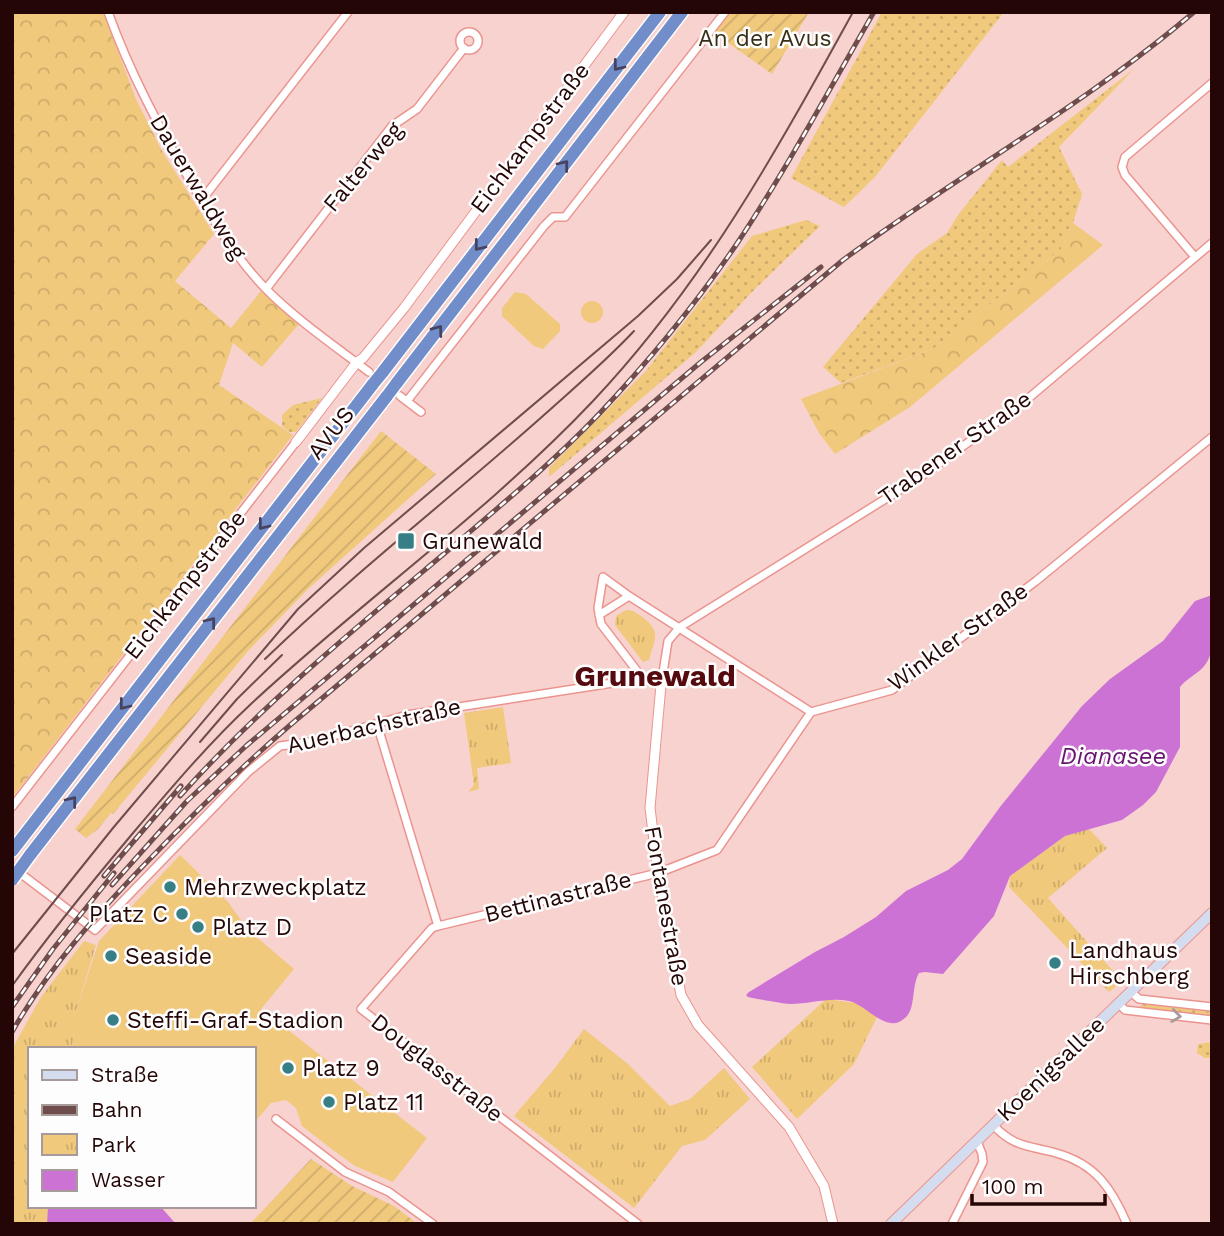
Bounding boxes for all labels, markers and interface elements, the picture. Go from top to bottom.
park label: An der Avus [698,25,832,52]
street label: Eichkampstraße [465,57,595,219]
one-way arrow [614,59,627,71]
street label: Dauerwaldweg [144,110,252,265]
street label: Falterweg [318,116,409,217]
one-way arrow [556,160,569,173]
one-way arrow [475,239,488,251]
one-way arrow [429,325,442,338]
street label: Trabener Straße [873,385,1037,511]
street label: AVUS [302,401,360,465]
street label: Eichkampstraße [119,505,251,665]
one-way arrow [259,518,272,530]
place label: Grunewald [422,528,543,555]
marker: Grunewald [396,531,416,551]
street label: Winkler Straße [883,577,1033,697]
one-way arrow [203,617,216,629]
district label: Grunewald [574,658,736,693]
street label: Auerbachstraße [284,693,464,759]
one-way arrow [120,698,133,710]
water label: Dianasee [1060,742,1166,770]
one-way arrow [64,797,77,809]
street label: Fontanestraße [639,824,693,988]
street label: Bettinastraße [482,866,634,928]
place label: Mehrzweckplatz [184,874,367,901]
marker: Mehrzweckplatz [162,879,178,895]
place label: Platz C [89,901,168,928]
marker: Platz C [174,906,190,922]
place label: Platz D [212,914,292,941]
marker: Platz D [190,919,206,935]
place label: Landhaus Hirschberg [1069,937,1190,990]
place label: Seaside [125,943,212,970]
marker: Seaside [103,948,119,964]
marker: Landhaus Hirschberg [1047,955,1063,971]
place label: Steffi-Graf-Stadion [127,1007,344,1034]
street label: Douglasstraße [366,1008,508,1128]
one-way arrow [1170,1008,1182,1023]
street label: Koenigsallee [991,1011,1111,1127]
marker: Steffi-Graf-Stadion [105,1012,121,1028]
legend [28,1047,256,1208]
place label: Platz 9 [302,1055,380,1082]
marker: Platz 9 [280,1060,296,1076]
text: Straße [91,1062,159,1087]
place label: Platz 11 [343,1089,424,1116]
marker: Platz 11 [321,1094,337,1110]
text: Bahn [91,1097,143,1122]
text: Park [91,1132,136,1157]
scale bar [972,1162,1105,1206]
text: Wasser [91,1167,165,1192]
text: 100 m [982,1174,1044,1199]

